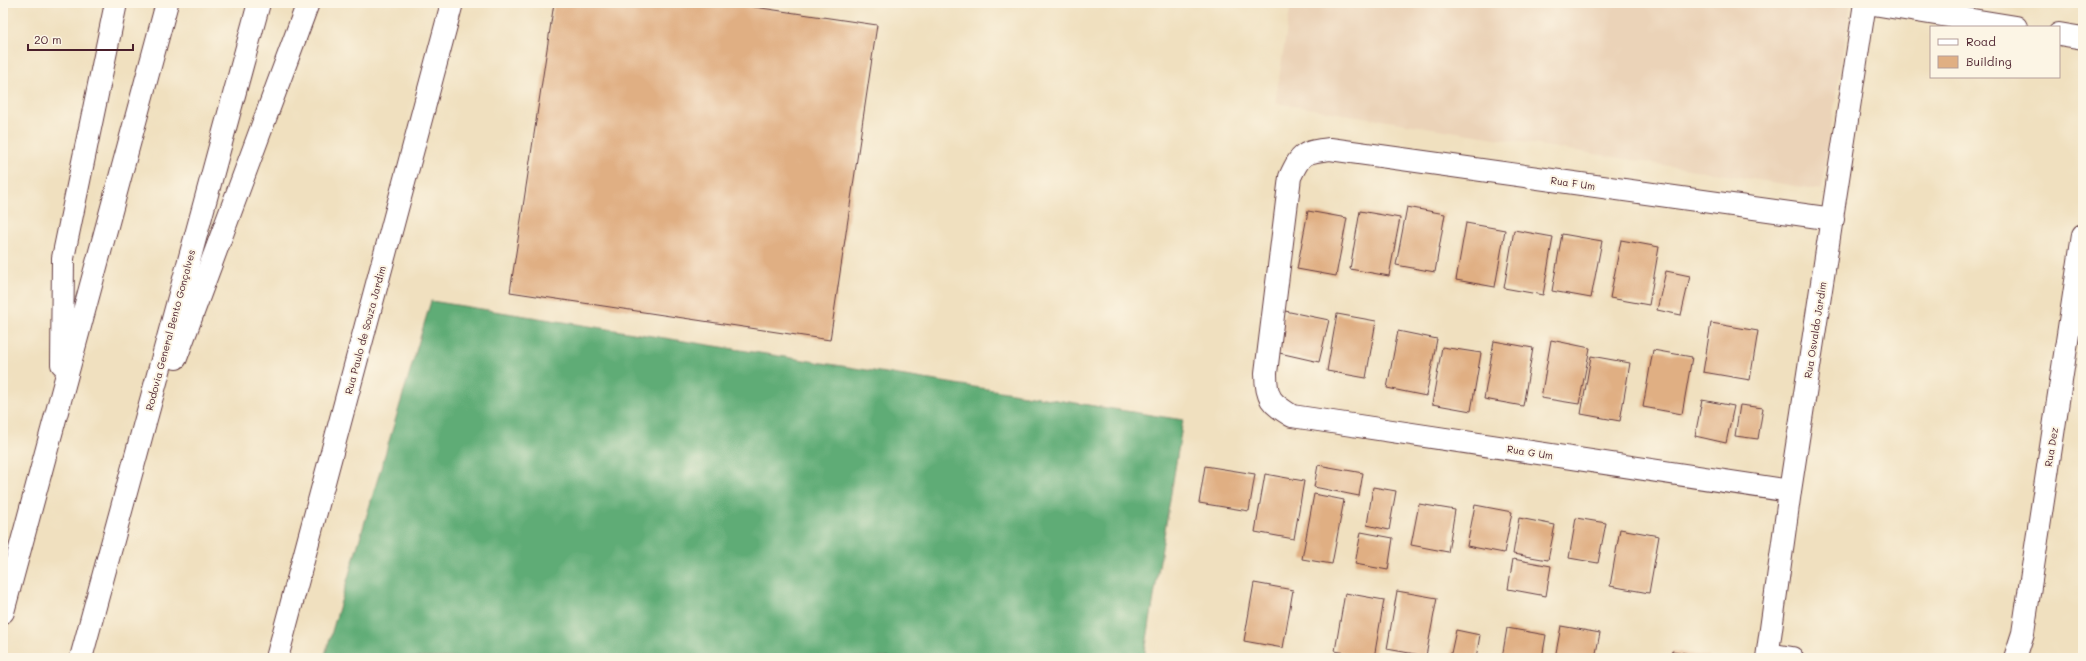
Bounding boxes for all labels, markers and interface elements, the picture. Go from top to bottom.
scale bar [28,26,133,52]
legend [1930,26,2060,78]
text: 20 m [34,31,62,47]
text: Road [1966,33,1996,49]
text: Building [1966,53,2012,69]
street label: Rua F Um [1550,173,1596,193]
street label: Rodovia General Bento Gonçalves [142,248,198,412]
street label: Rua Paulo de Souza Jardim [341,264,389,396]
street label: Rua Osvaldo Jardim [1800,281,1830,379]
street label: Rua Dez [2041,426,2061,468]
street label: Rua G Um [1506,441,1554,463]

